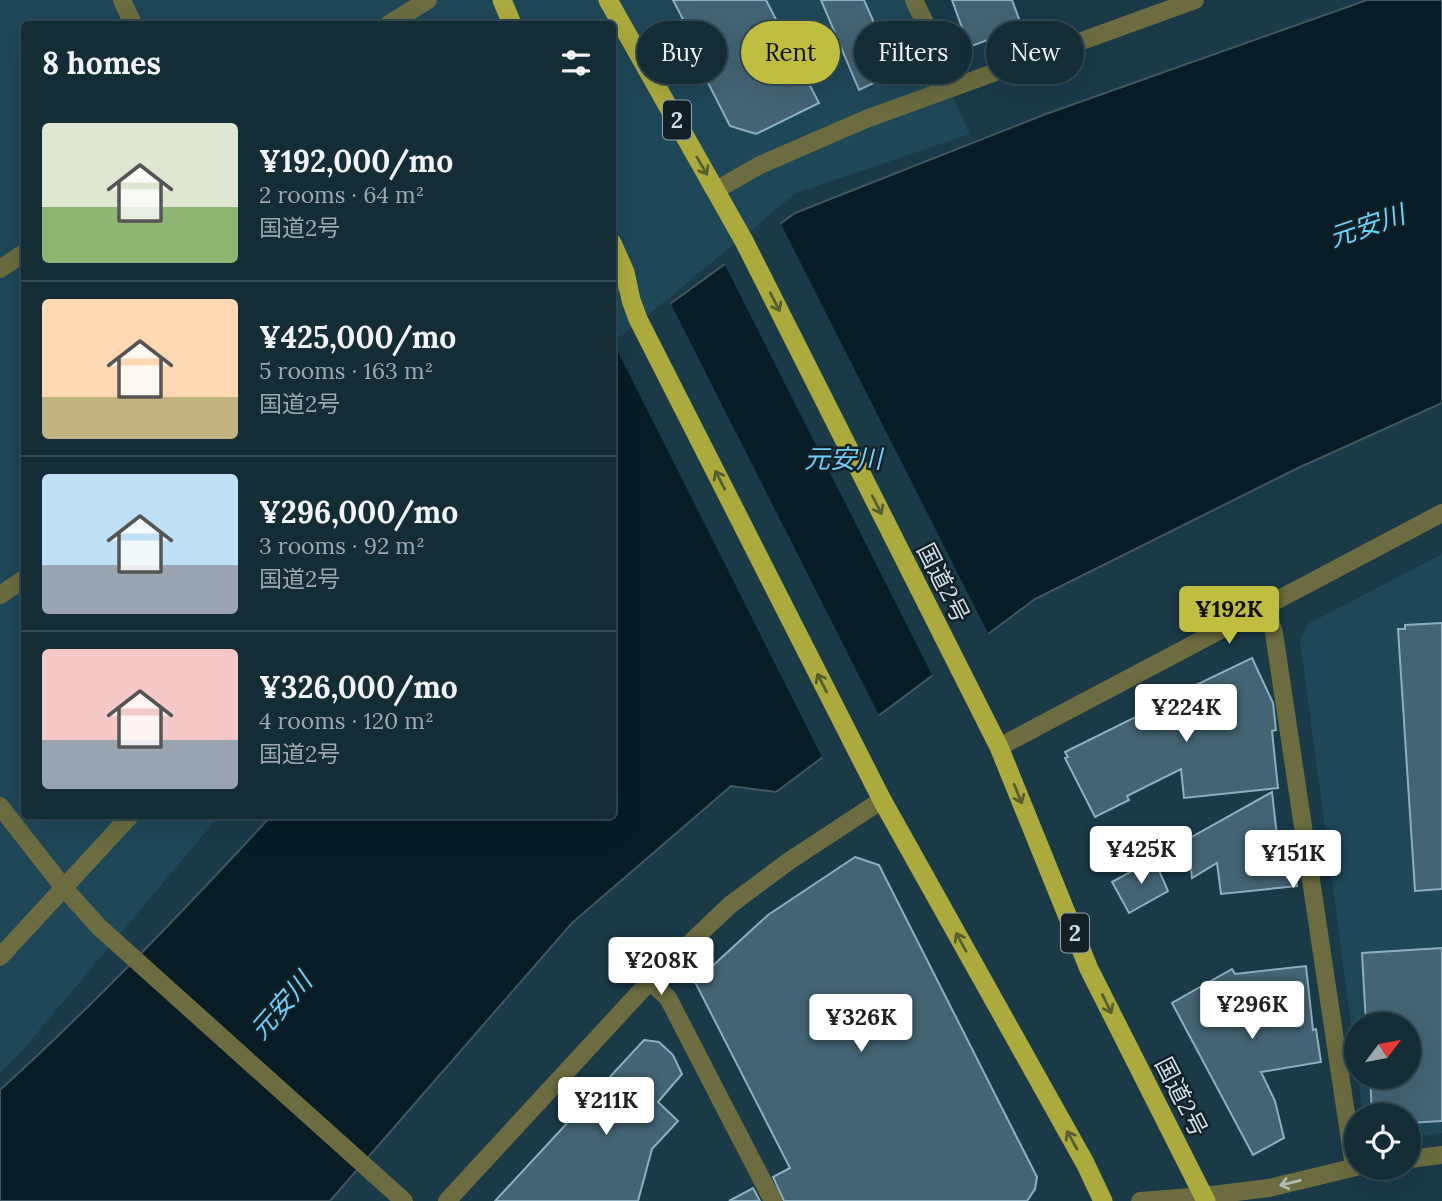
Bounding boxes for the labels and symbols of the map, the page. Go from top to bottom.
road number: 2 [663,100,691,140]
one-way arrow [695,155,709,175]
water label: 元安川 [1325,196,1412,254]
one-way arrow [768,291,782,312]
water label: 元安川 [804,442,885,475]
one-way arrow [712,470,726,491]
one-way arrow [871,494,885,515]
street label: 国道2号 [910,538,977,628]
pin: ¥192K [1180,586,1278,646]
one-way arrow [815,673,829,694]
pin: ¥224K [1137,684,1235,744]
one-way arrow [1013,783,1026,805]
pin: ¥425K [1092,826,1190,886]
pin: ¥151K [1244,830,1342,890]
road number: 2 [1061,914,1089,952]
one-way arrow [954,932,968,952]
pin: ¥208K [612,937,710,997]
water label: 元安川 [243,963,321,1046]
pin: ¥296K [1203,982,1301,1041]
one-way arrow [1100,993,1114,1014]
pin: ¥326K [812,995,910,1054]
north arrow [1344,1012,1421,1088]
street label: 国道2号 [1148,1052,1215,1142]
pin: ¥211K [557,1078,655,1137]
one-way arrow [1065,1131,1079,1151]
one-way arrow [1279,1177,1302,1190]

